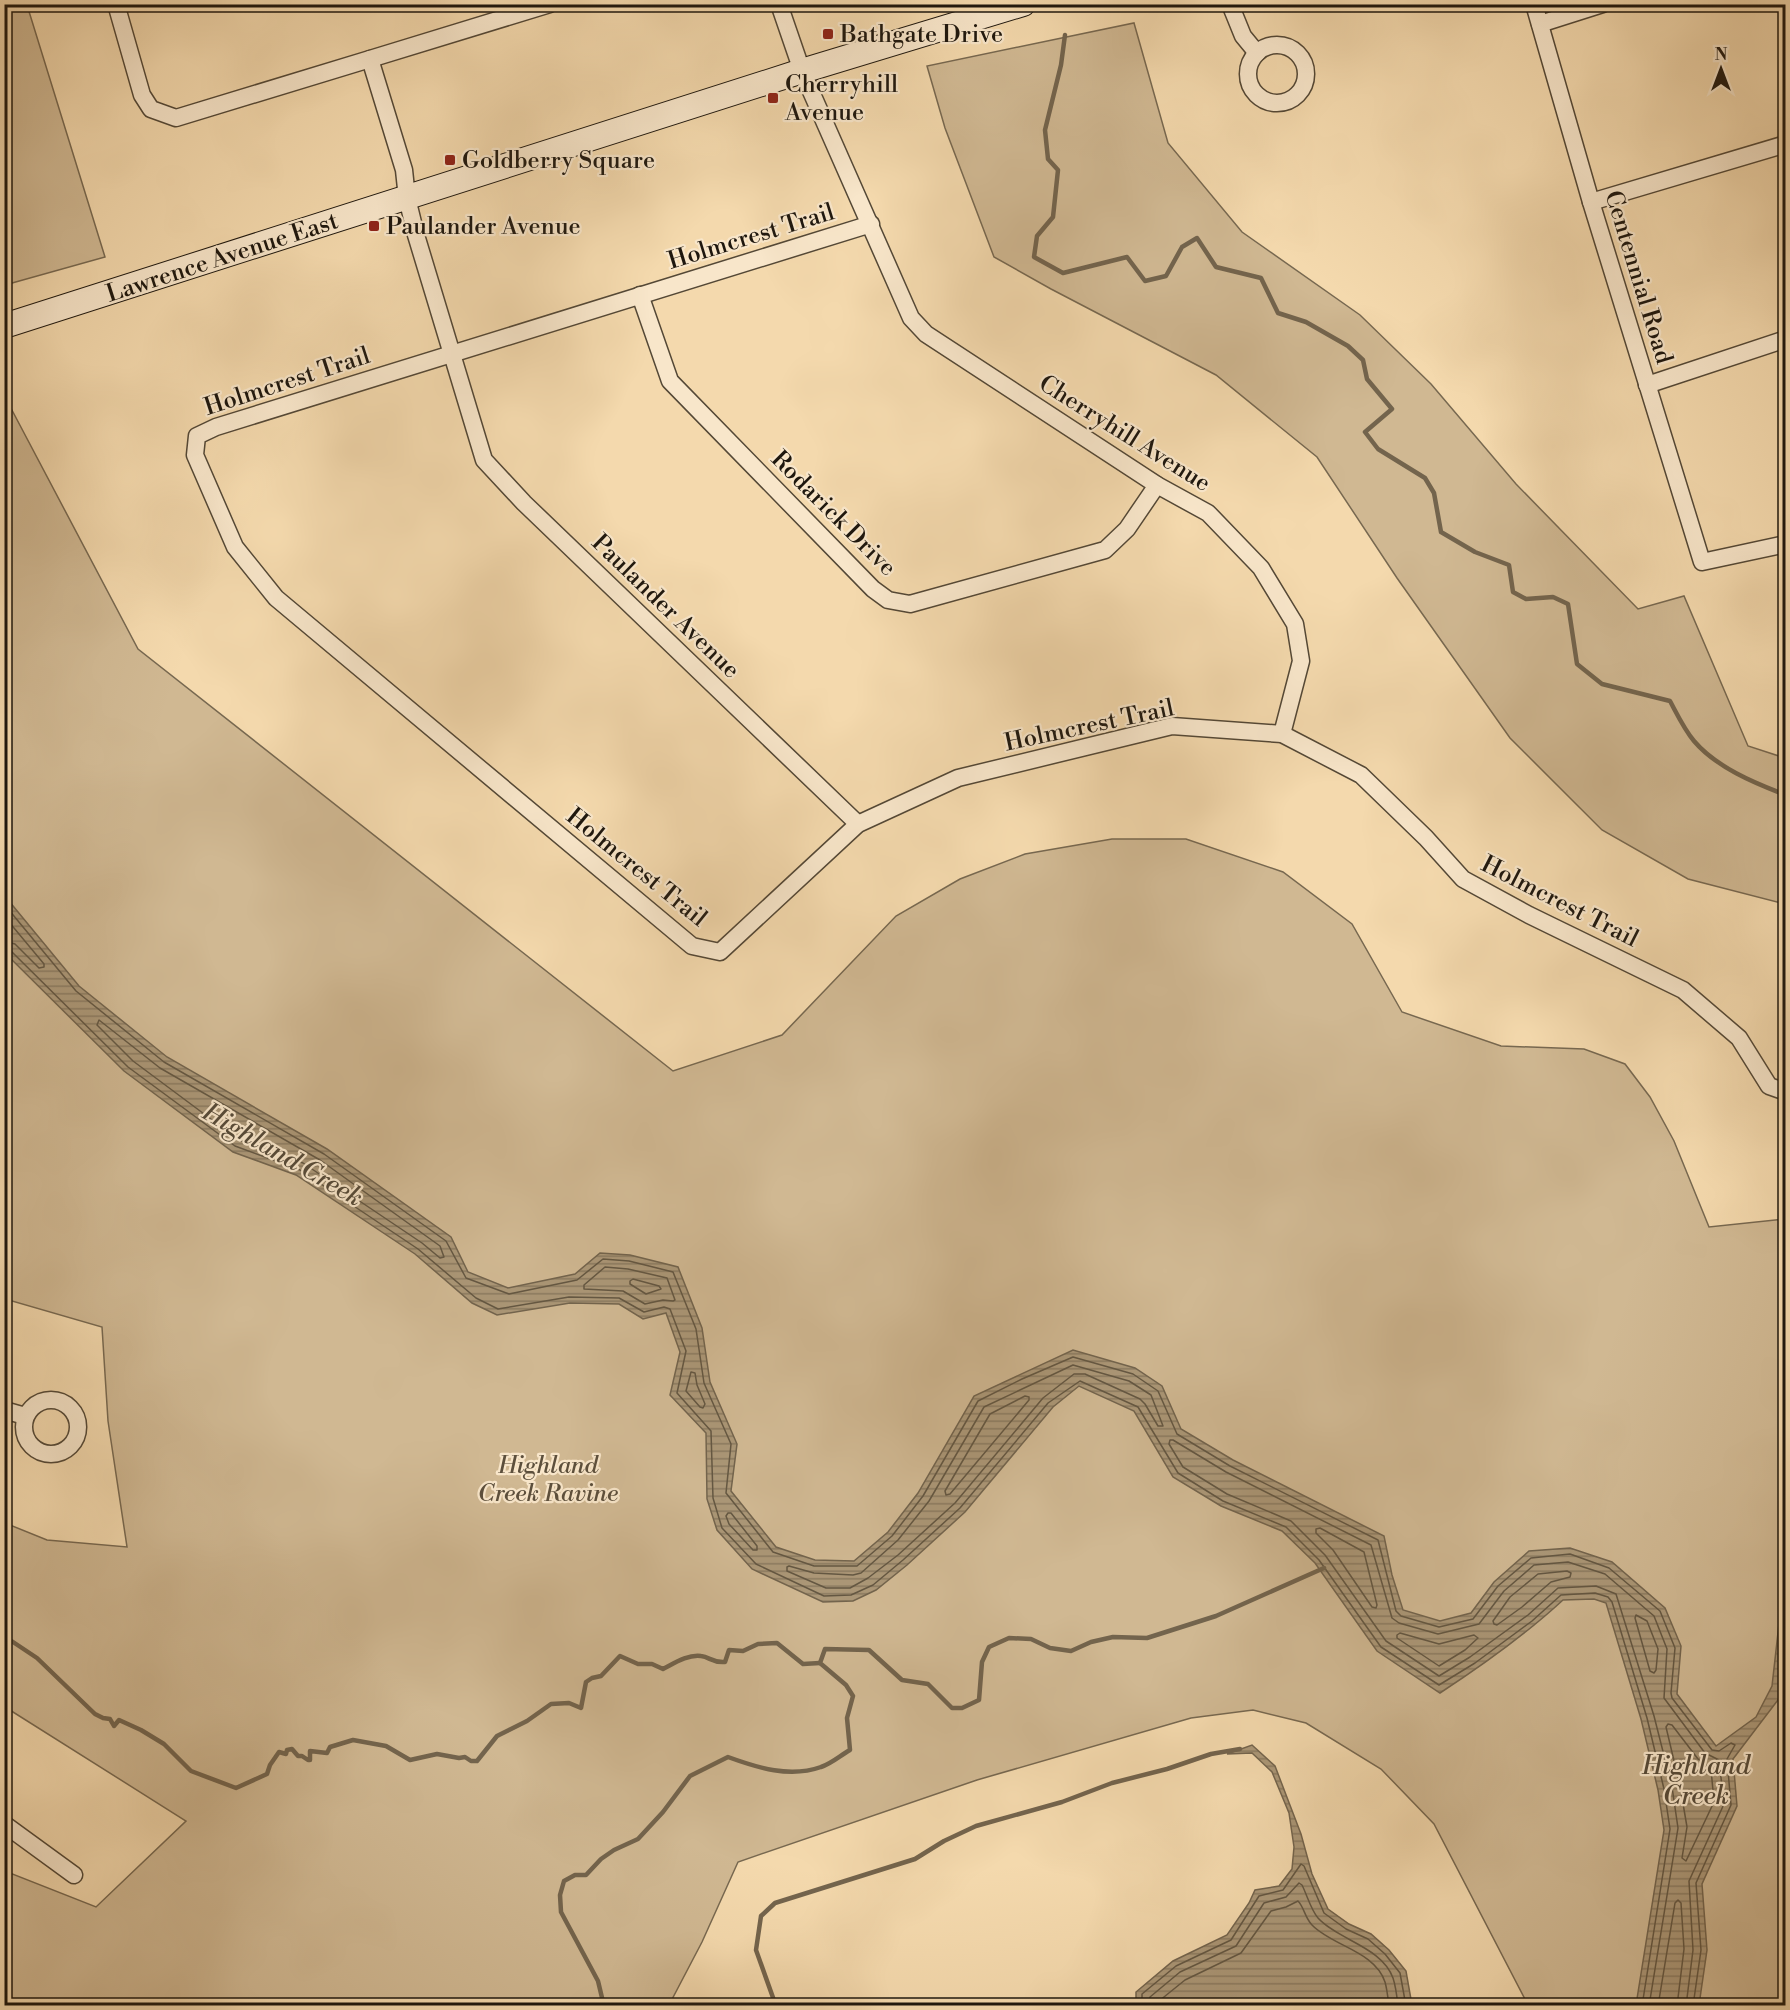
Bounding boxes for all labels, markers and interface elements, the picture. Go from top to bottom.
place label: Bathgate Drive [839,20,1003,50]
marker: Bathgate Drive [821,27,835,41]
north arrow [1691,39,1751,99]
text: N [1715,45,1728,65]
place label: Cherryhill Avenue [784,70,898,128]
marker: Cherryhill Avenue [766,91,780,105]
place label: Goldberry Square [462,146,655,176]
marker: Goldberry Square [443,153,457,167]
street label: Centennial Road [1597,187,1679,368]
street label: Holmcrest Trail [664,197,838,277]
street label: Lawrence Avenue East [103,206,343,310]
place label: Paulander Avenue [386,212,581,242]
marker: Paulander Avenue [367,219,381,233]
street label: Holmcrest Trail [201,341,374,423]
street label: Cherryhill Avenue [1033,369,1216,499]
street label: Rodarick Drive [764,445,902,583]
street label: Paulander Avenue [585,528,746,685]
street label: Holmcrest Trail [1002,693,1177,759]
street label: Holmcrest Trail [560,802,713,934]
street label: Holmcrest Trail [1476,849,1643,954]
water label: Highland Creek [196,1096,368,1214]
park label: Highland Creek Ravine [478,1451,618,1509]
water label: Highland Creek [1641,1750,1752,1812]

